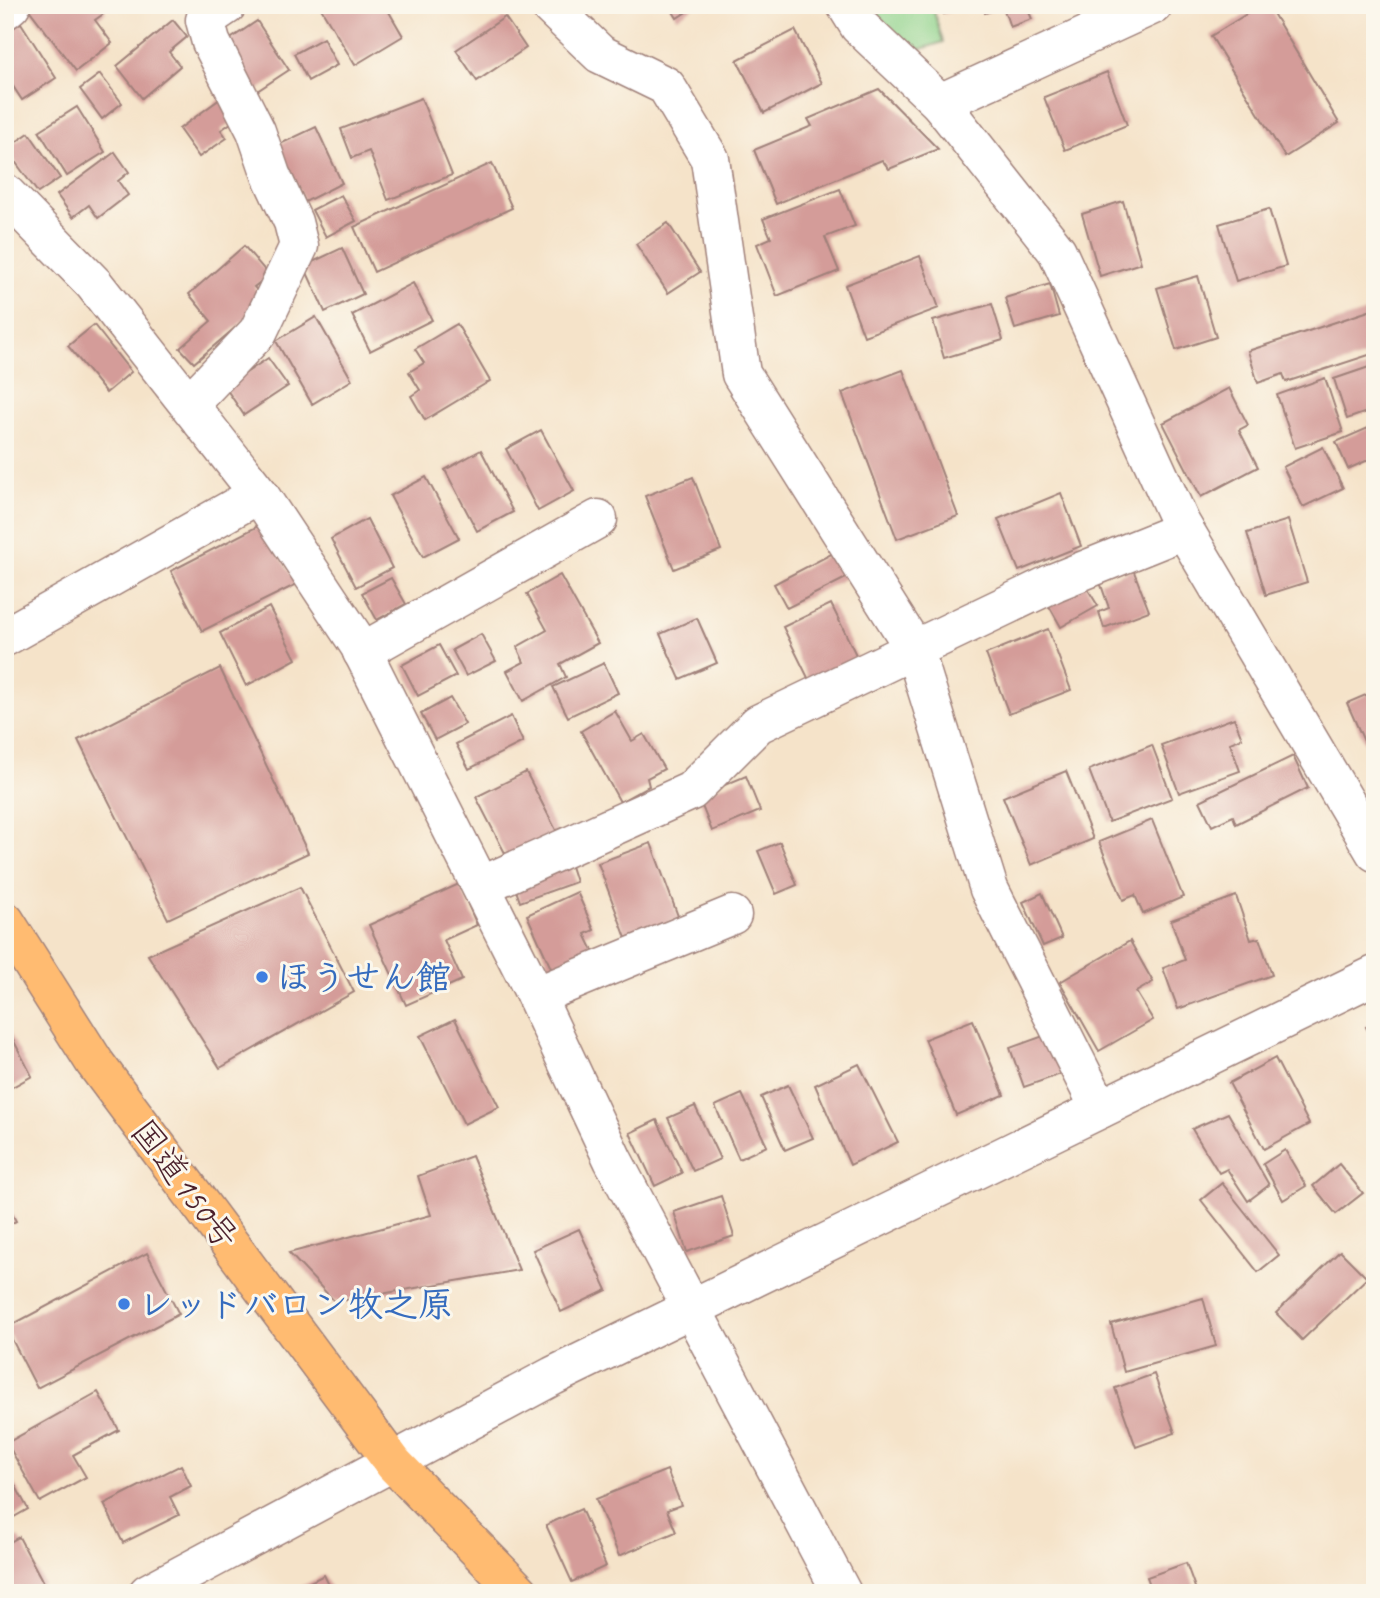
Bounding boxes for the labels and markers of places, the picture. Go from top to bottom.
place label: ほうせん館 [276,955,451,1000]
marker: ほうせん館 [254,969,270,985]
place label: レッドバロン牧之原 [138,1282,453,1327]
marker: レッドバロン牧之原 [116,1296,132,1312]

